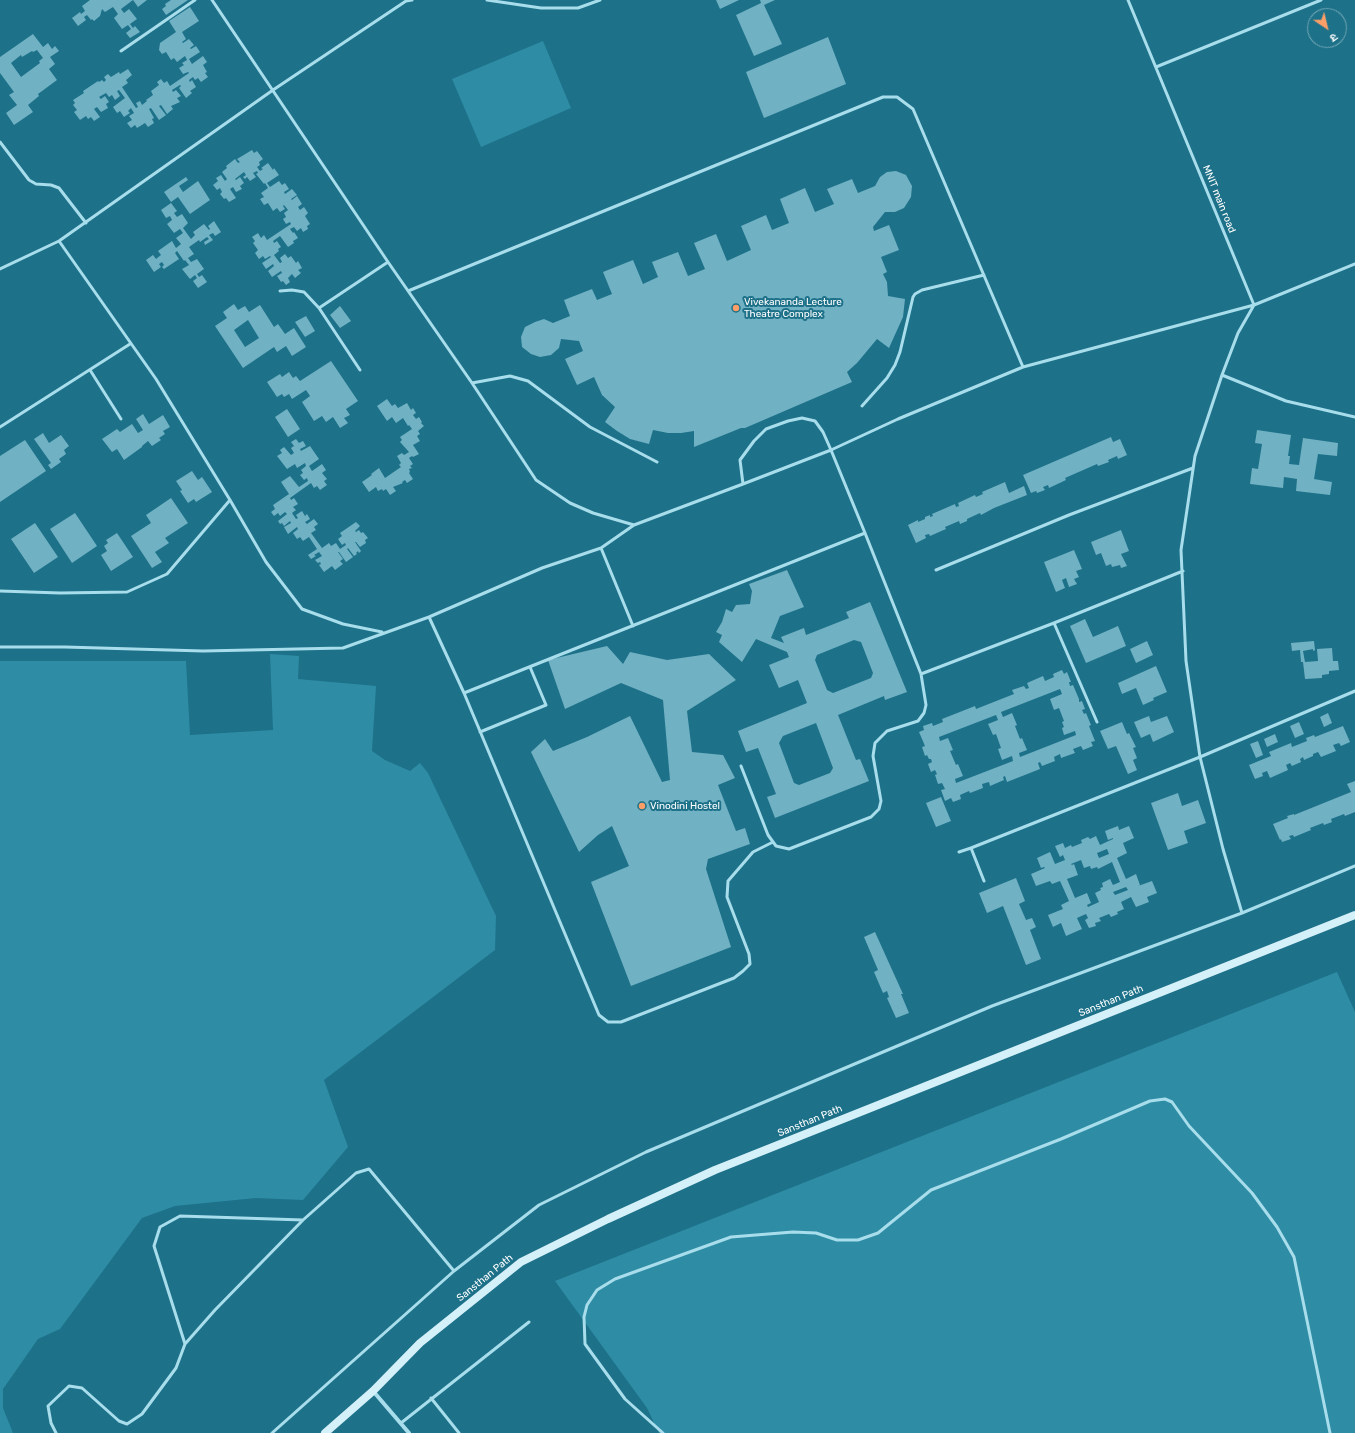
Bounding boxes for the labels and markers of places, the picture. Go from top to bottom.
place label: Vivekananda Lecture Theatre Complex [744,296,842,320]
marker: Vivekananda Lecture Theatre Complex [731,303,741,313]
place label: Vinodini Hostel [650,800,720,812]
marker: Vinodini Hostel [637,801,647,811]

